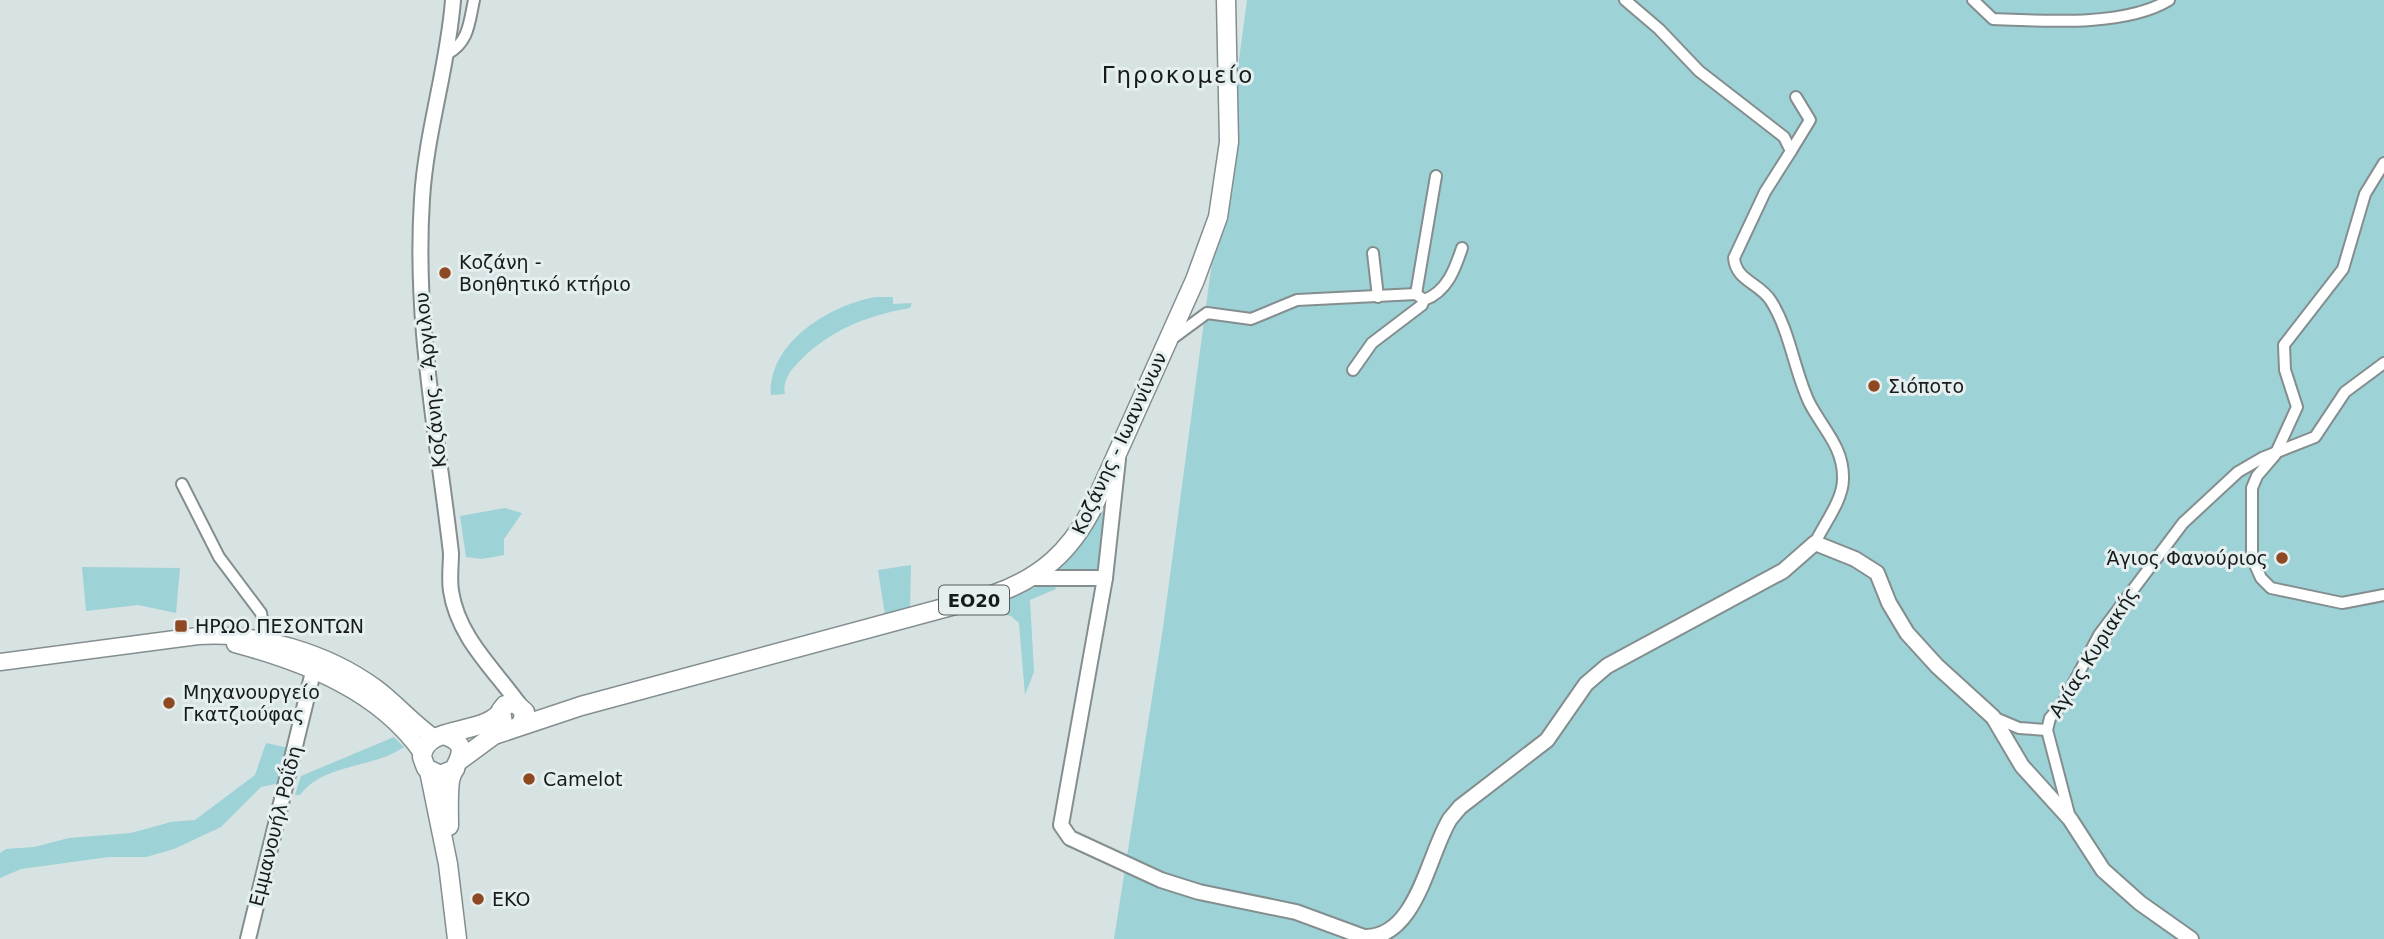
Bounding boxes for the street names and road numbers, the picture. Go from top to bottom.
street label: Κοζάνης - Άργιλου [410,291,450,469]
street label: Κοζάνης - Ιωαννίνων [1067,348,1171,538]
street label: Αγίας Κυριακής [2044,583,2142,721]
road number: ΕΟ20 [939,586,1009,614]
street label: Εμμανουήλ Ροΐδη [243,743,306,908]

